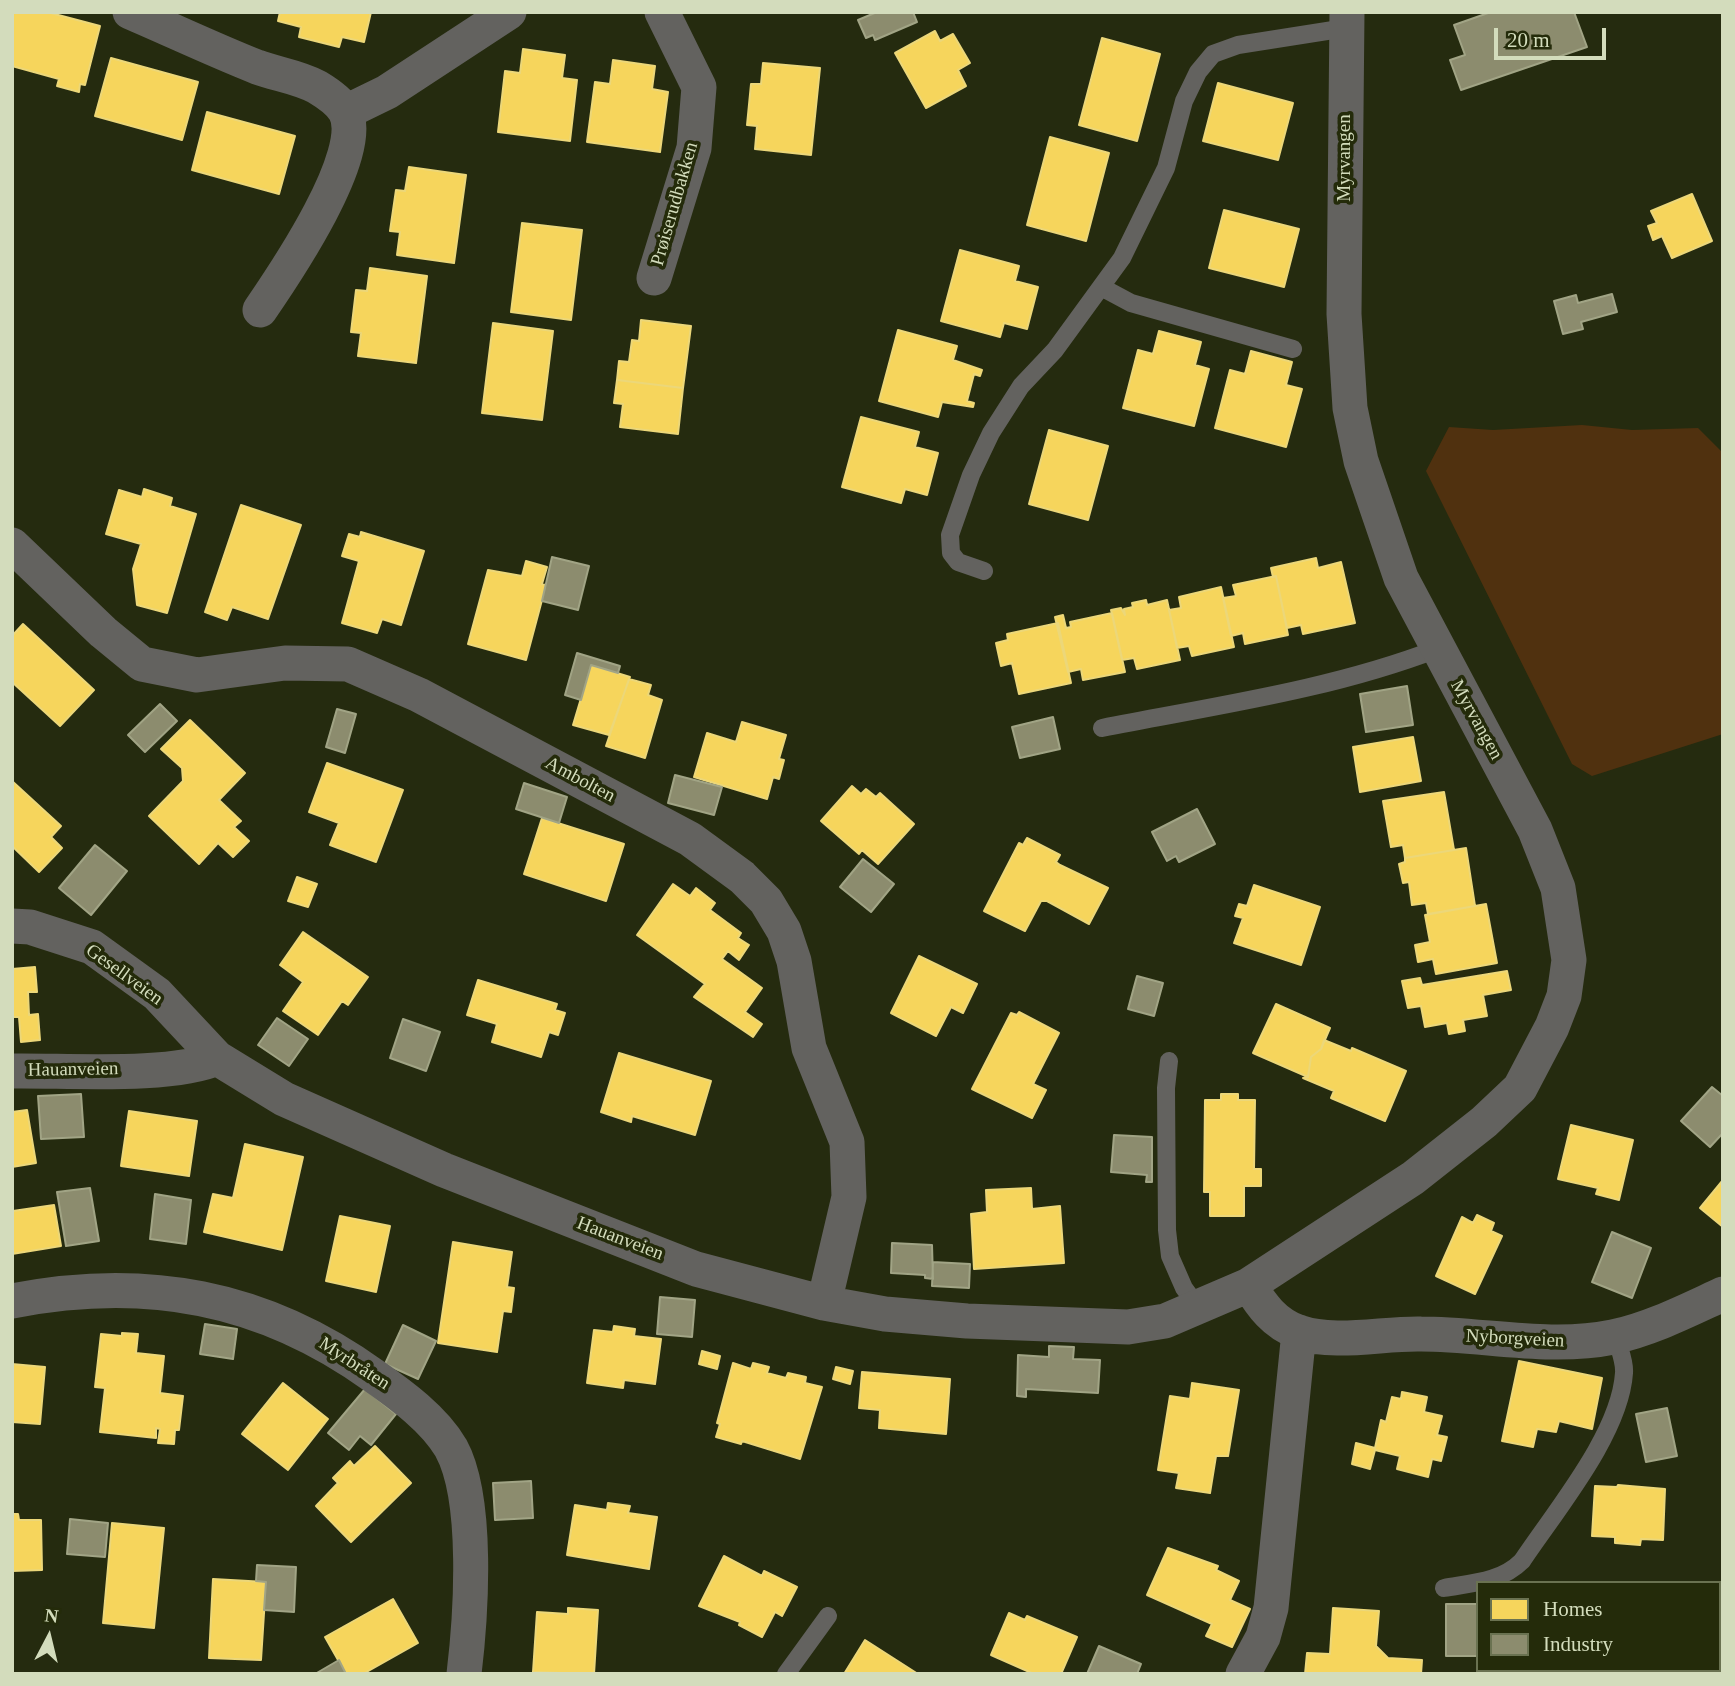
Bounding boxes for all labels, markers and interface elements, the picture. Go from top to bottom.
scale bar [1497,14,1609,58]
text: 20 m [1507,28,1550,52]
street label: Myrvangen [1334,114,1356,202]
street label: Prøiserudbakken [646,139,704,269]
street label: Myrvangen [1445,676,1507,764]
street label: Ambolten [541,752,619,808]
street label: Gesellveien [81,939,167,1011]
street label: Hauanveien [27,1058,119,1082]
street label: Hauanveien [574,1212,666,1266]
street label: Nyborgveien [1465,1325,1565,1353]
street label: Myrbråten [314,1333,394,1395]
legend [1476,1581,1721,1672]
text: Homes [1543,1597,1603,1621]
north arrow [14,1602,84,1672]
text: N [44,1604,60,1627]
text: Industry [1543,1632,1613,1656]

